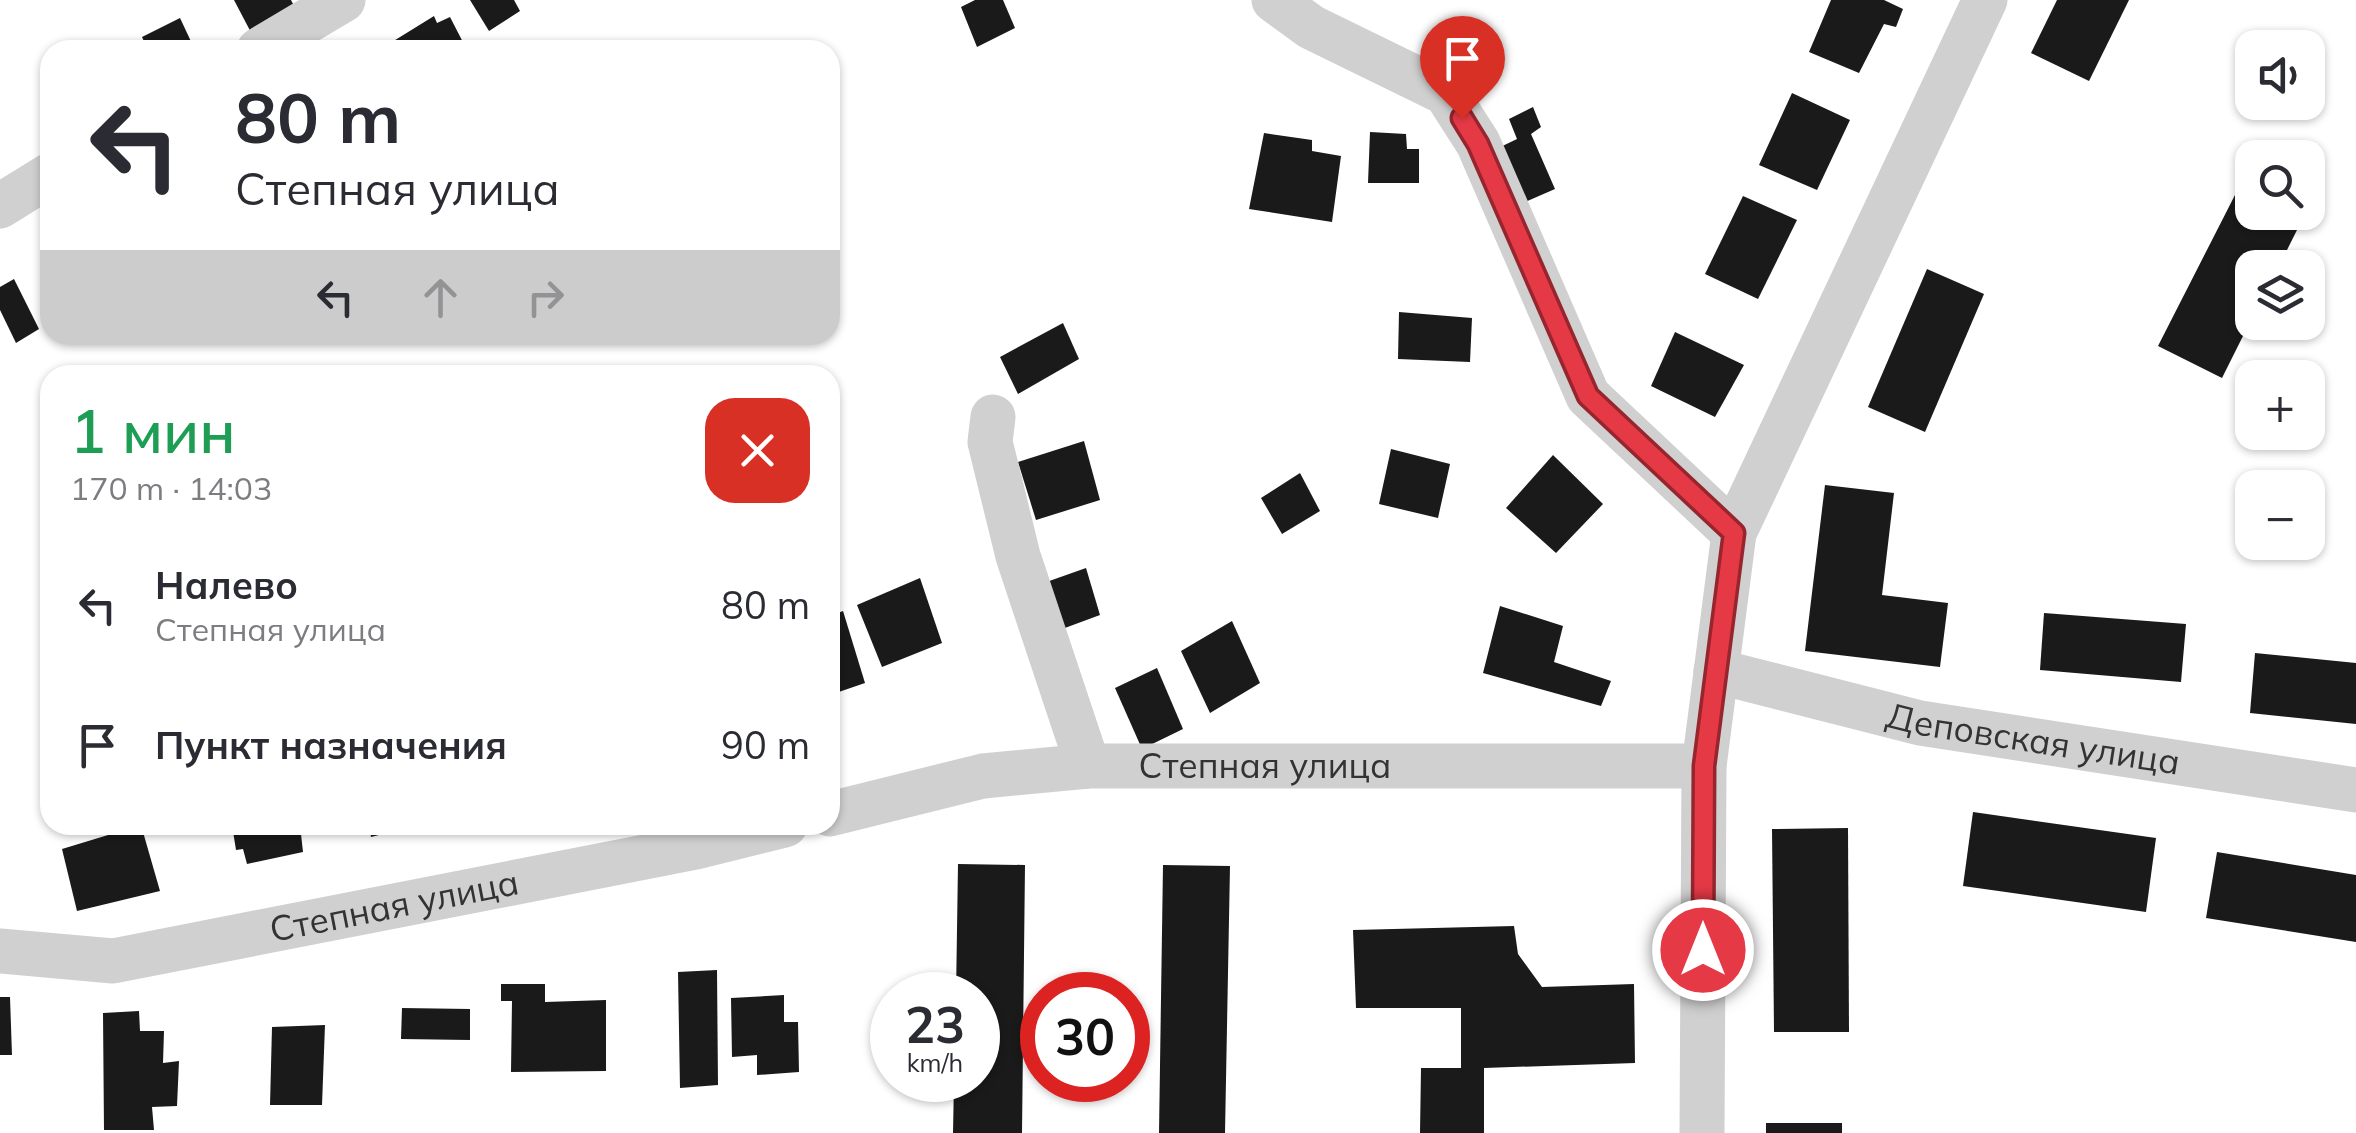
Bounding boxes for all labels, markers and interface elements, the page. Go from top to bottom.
pin [1420,16,1505,119]
map controls [2235,30,2325,560]
button: sound [2235,30,2325,120]
icon: arrive [1435,31,1490,86]
text: 80 m [235,73,401,161]
icon: left [70,80,200,210]
button: search [2235,140,2325,230]
text: Степная улица [235,160,560,216]
button: layers [2235,250,2325,340]
icon: left [308,270,363,325]
icon: ahead [413,270,468,325]
icon: right [518,270,573,325]
button: + [2235,360,2325,450]
text: 1 мин [70,393,236,468]
button: close [705,398,810,503]
text: 170 m · 14:03 [70,468,272,508]
button: − [2235,470,2325,560]
text: Налево [155,561,298,609]
icon: left [70,578,125,633]
text: 80 m [721,581,810,629]
text: Степная улица [155,609,386,649]
street label: Деповская улица [1882,692,2183,784]
icon: arrive [70,718,125,773]
text: Пункт назначения [155,721,507,769]
text: 90 m [721,721,810,769]
street label: Степная улица [1139,743,1391,787]
street label: Степная улица [266,859,522,951]
position arrow [1651,898,1755,1002]
speed limit sign: 30 [1020,972,1150,1102]
text: 23 [905,993,965,1056]
text: km/h [907,1047,963,1078]

